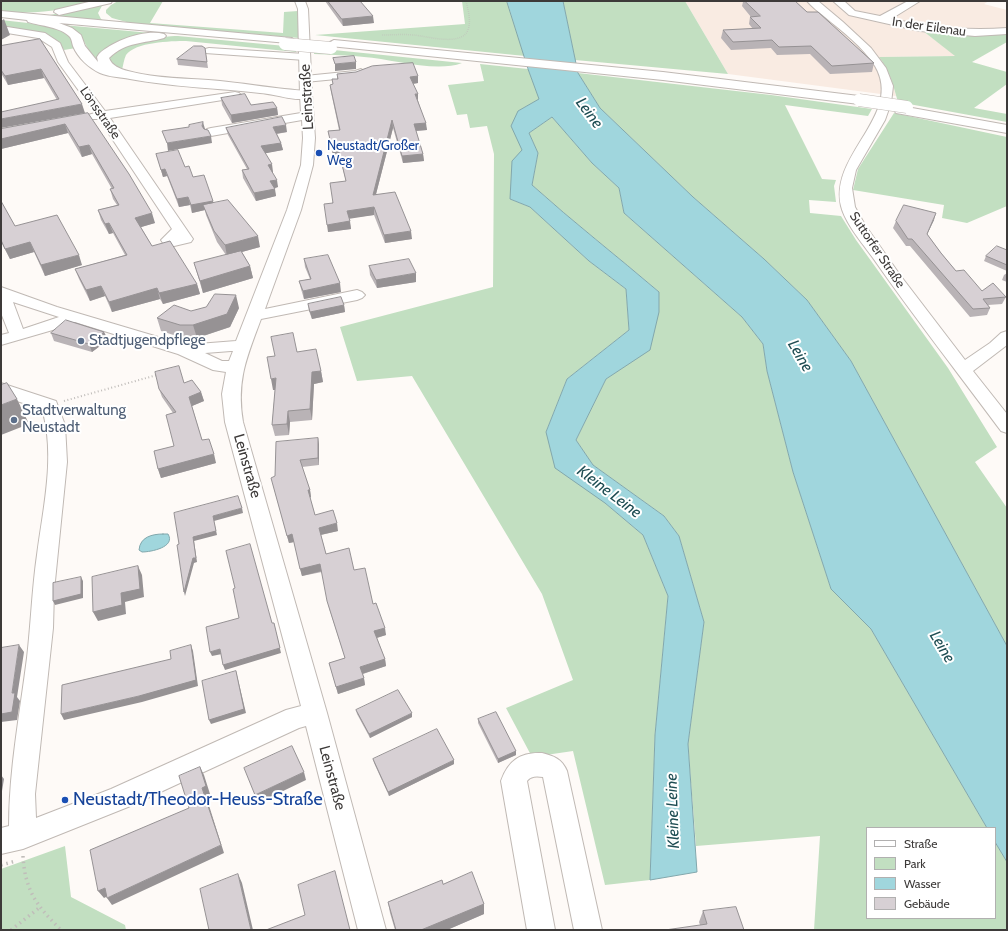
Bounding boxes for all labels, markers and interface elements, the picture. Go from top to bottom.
street label: In der Eilenau [891,14,967,40]
street label: Leinstraße [296,64,318,130]
street label: Lönsstraße [76,84,124,142]
water label: Leine [571,94,607,132]
place label: Neustadt/Großer Weg [327,138,419,169]
marker: Neustadt/Großer Weg [314,148,324,158]
street label: Suttorfer Straße [846,209,908,291]
place label: Stadtjugendpflege [89,332,206,350]
marker: Stadtjugendpflege [76,336,86,346]
water label: Leine [783,337,817,375]
place label: Stadtverwaltung Neustadt [22,402,126,437]
marker: Stadtverwaltung Neustadt [9,415,19,425]
street label: Leinstraße [229,432,265,500]
water label: Kleine Leine [573,462,645,522]
water label: Leine [925,628,959,666]
street label: Leinstraße [315,744,349,812]
water label: Kleine Leine [662,773,684,849]
place label: Neustadt/Theodor-Heuss-Straße [73,789,323,811]
marker: Neustadt/Theodor-Heuss-Straße [60,795,70,805]
legend [866,827,996,919]
text: Straße [904,836,937,851]
text: Park [904,856,926,871]
text: Wasser [904,876,941,891]
text: Gebäude [904,896,950,911]

